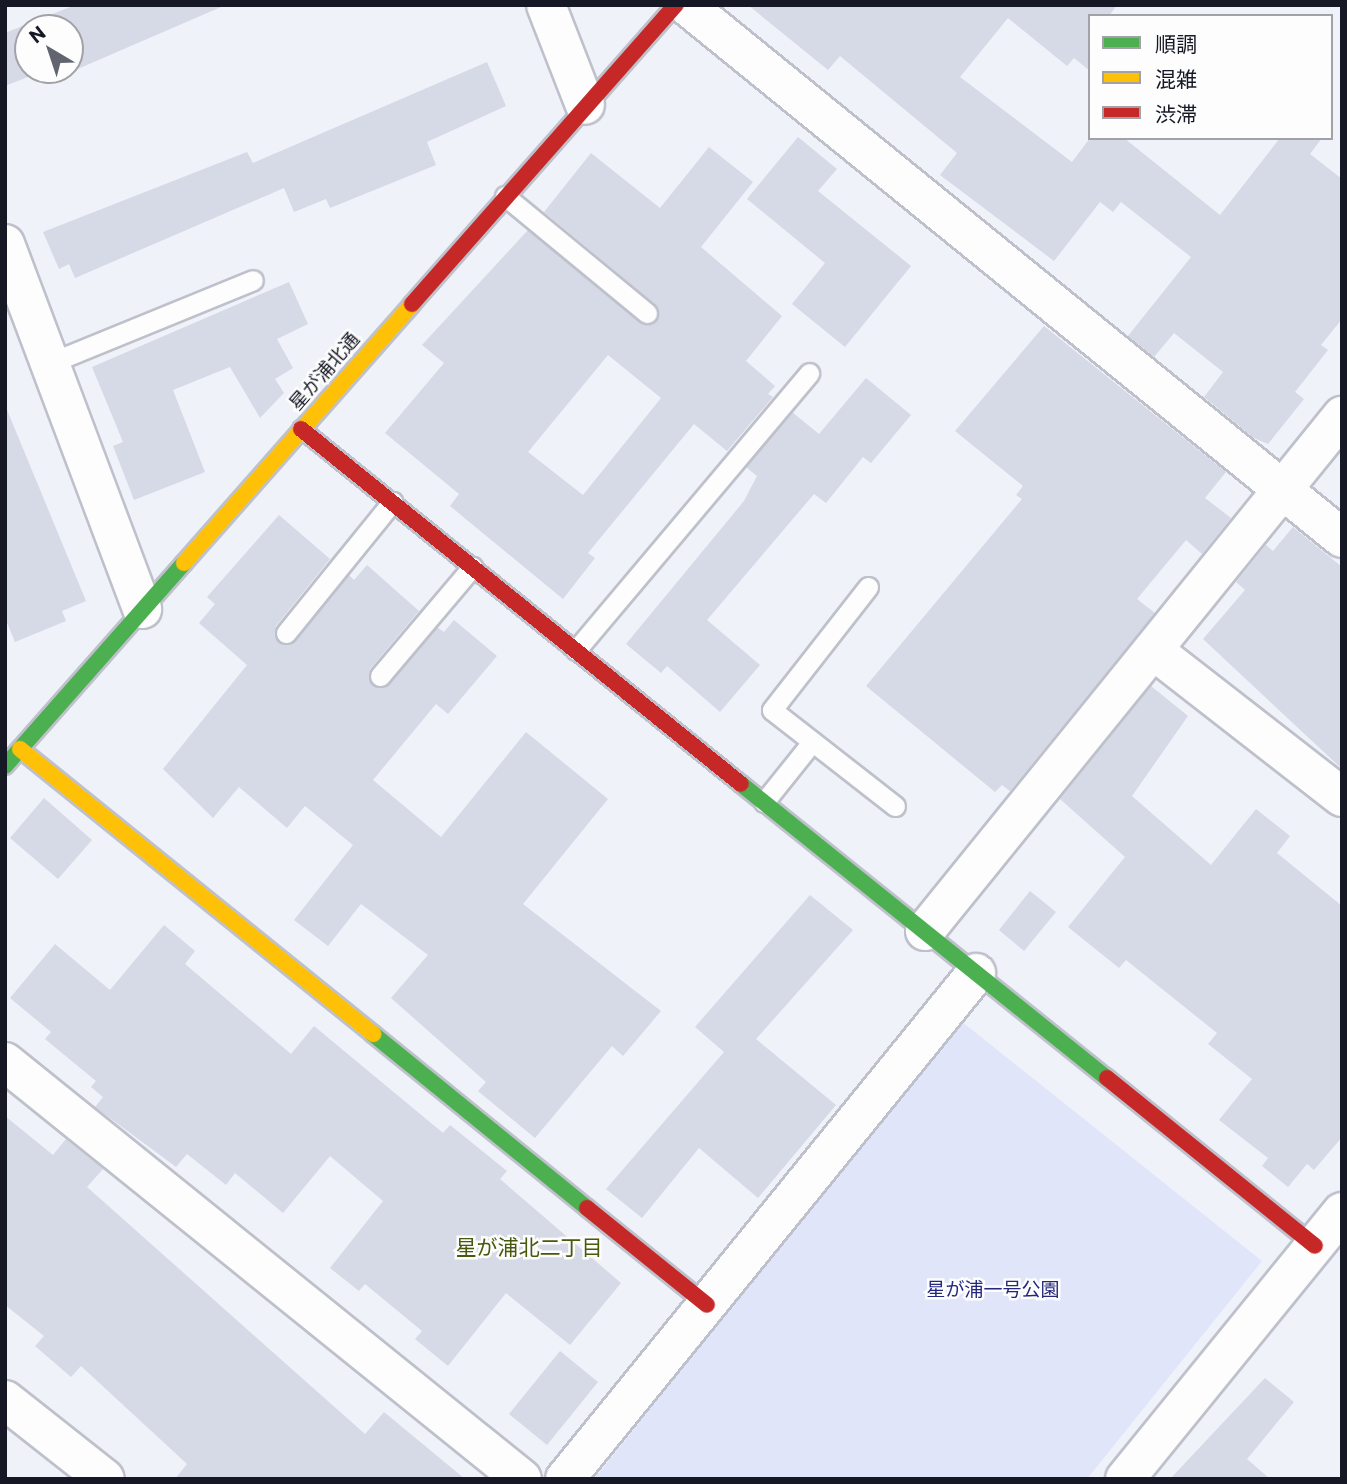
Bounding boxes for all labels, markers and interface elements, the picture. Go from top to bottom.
north arrow [14,14,84,84]
legend [1088,14,1333,140]
text: N [24,20,50,47]
text: 順調 [1155,31,1197,56]
text: 混雑 [1155,66,1197,91]
text: 渋滞 [1155,101,1197,126]
street label: 星が浦北通 [284,328,364,414]
district label: 星が浦北二丁目 [456,1234,602,1260]
park label: 星が浦一号公園 [927,1278,1059,1300]

